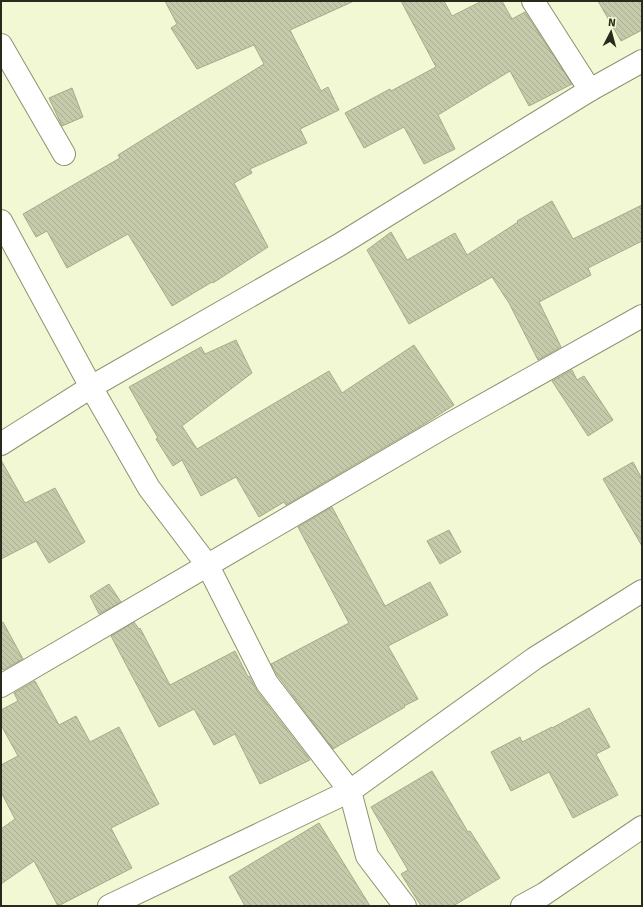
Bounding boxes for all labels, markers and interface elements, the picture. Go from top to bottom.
north arrow [591,12,631,52]
text: N [608,16,616,29]

